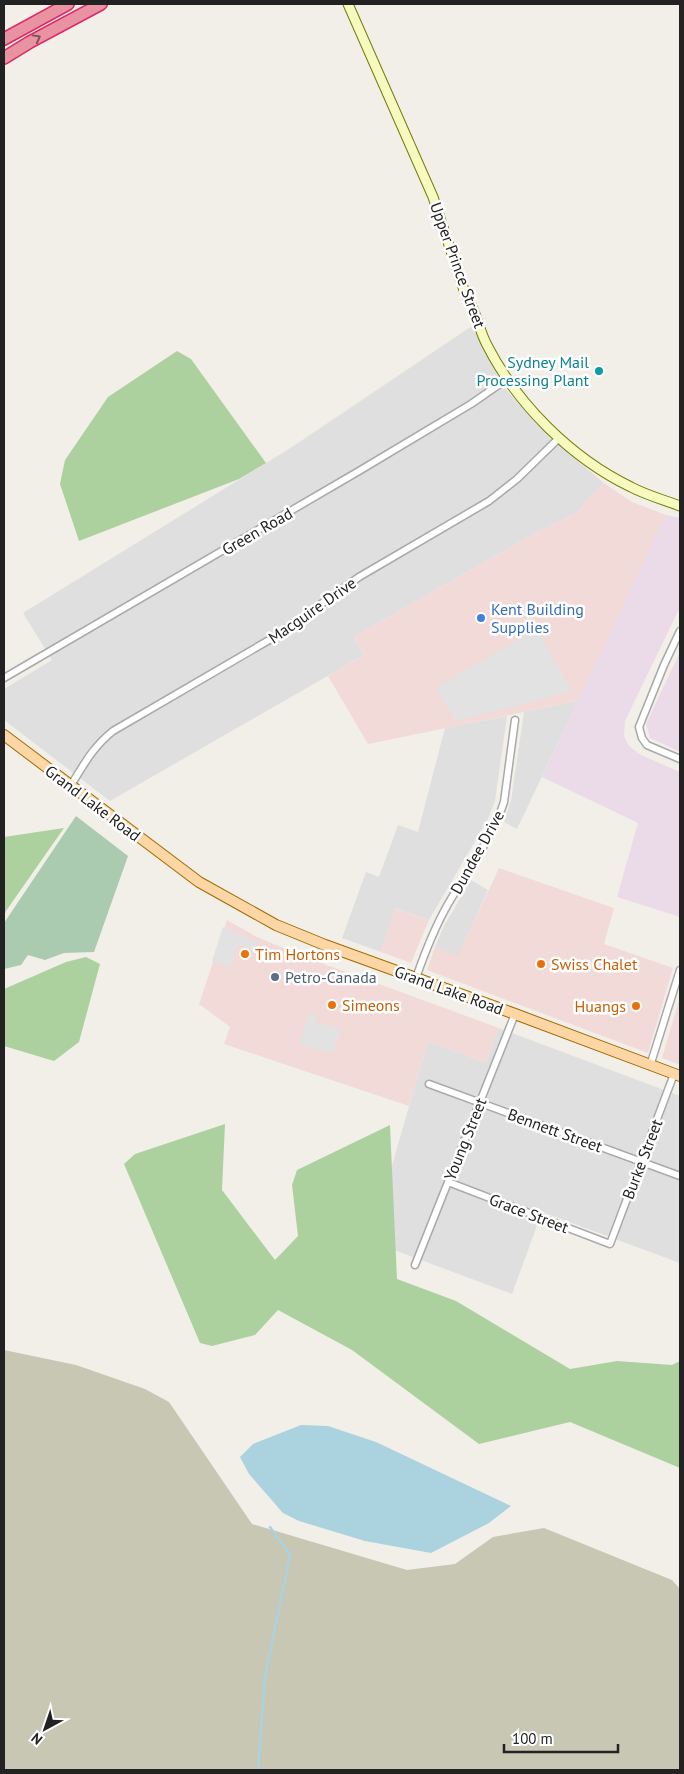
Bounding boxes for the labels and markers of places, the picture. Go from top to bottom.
place label: Sydney Mail Processing Plant [477,352,590,390]
marker: Sydney Mail Processing Plant [593,365,605,377]
place label: Kent Building Supplies [491,599,584,637]
marker: Kent Building Supplies [475,612,487,624]
place label: Tim Hortons [255,944,340,964]
marker: Tim Hortons [239,948,251,960]
place label: Swiss Chalet [551,954,638,974]
marker: Swiss Chalet [535,958,547,970]
place label: Petro-Canada [285,967,377,987]
marker: Petro-Canada [269,971,281,983]
place label: Simeons [342,995,400,1015]
place label: Huangs [575,996,626,1016]
marker: Simeons [326,999,338,1011]
marker: Huangs [630,1000,642,1012]

